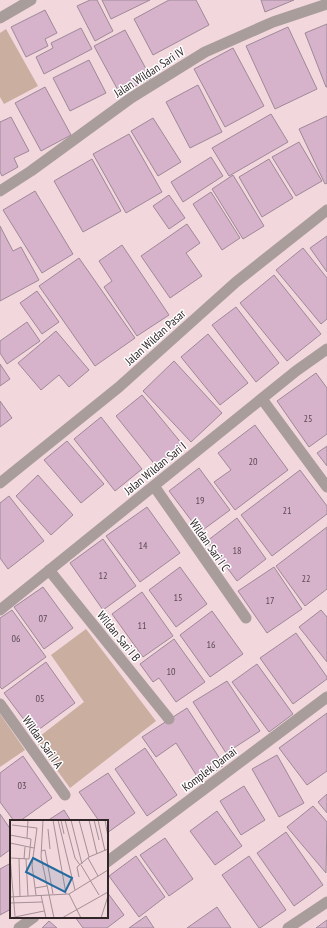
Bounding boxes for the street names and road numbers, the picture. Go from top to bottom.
street label: Jalan Wildan Sari IV [110,43,187,101]
street label: Jalan Wildan Pasar [121,305,189,369]
street label: Jalan Wildan Sari I [120,438,189,498]
street label: Wildan Sari I C [187,516,234,574]
street label: Wildan Sari I B [94,608,144,665]
street label: Wildan Sari I A [20,713,67,771]
street label: Komplek Damai [179,744,239,794]

